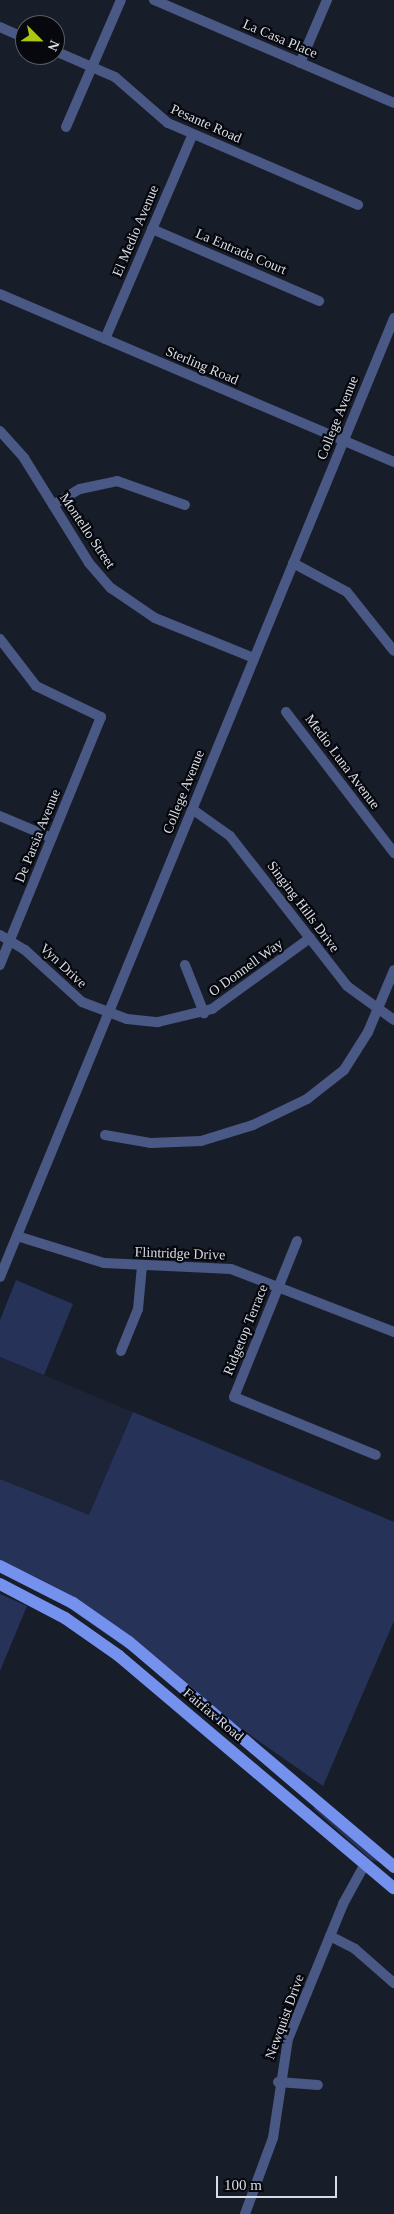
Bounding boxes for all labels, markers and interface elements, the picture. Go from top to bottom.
north arrow [15,15,65,65]
street label: La Casa Place [240,16,320,62]
text: N [44,38,62,53]
street label: Pesante Road [168,101,244,147]
street label: El Medio Avenue [109,182,163,280]
street label: La Entrada Court [193,225,289,279]
street label: Sterling Road [163,343,241,389]
street label: College Avenue [313,373,363,463]
street label: Montello Street [56,490,118,572]
street label: Medio Luna Avenue [301,711,383,813]
street label: College Avenue [159,747,209,837]
street label: De Parsia Avenue [11,786,65,886]
street label: Singing Hills Drive [263,858,343,956]
street label: O Donnell Way [206,935,286,1001]
street label: Vyn Drive [36,940,90,992]
street label: Flintridge Drive [134,1244,226,1264]
street label: Ridgetop Terrace [220,1282,272,1378]
street label: Fairfax Road [179,1685,247,1745]
street label: Newquist Drive [262,1972,308,2062]
scale bar [219,2166,340,2198]
text: 100 m [224,2177,262,2193]

